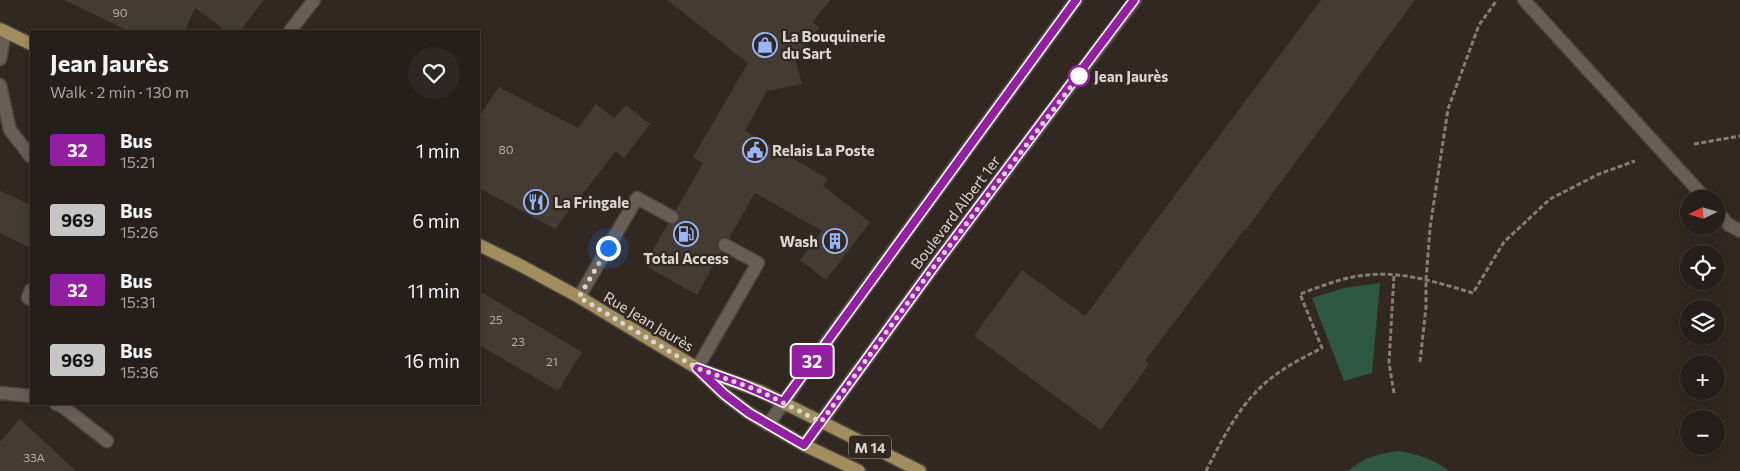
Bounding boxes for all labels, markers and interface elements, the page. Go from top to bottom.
house number: 90 [112,5,128,19]
place label: La Bouquinerie du Sart [782,27,885,62]
shop icon: La Bouquinerie du Sart [752,32,778,58]
button: heart [408,47,460,99]
text: Jean Jaurès [50,48,169,77]
marker: Jean Jaurès [1068,65,1090,87]
place label: Jean Jaurès [1094,67,1168,85]
text: Walk · 2 min · 130 m [50,82,189,101]
text: Bus [120,129,152,152]
public building icon: Relais La Poste [742,137,768,163]
text: 32 [67,139,88,161]
text: 1 min [416,139,460,162]
place label: Relais La Poste [772,141,875,159]
house number: 80 [498,142,514,156]
text: 15:21 [120,152,156,171]
street label: Boulevard Albert 1er [906,152,1004,272]
restaurant icon: La Fringale [523,189,549,215]
north arrow [1680,190,1725,235]
map controls [1680,190,1725,455]
place label: La Fringale [554,193,629,211]
text: Bus [120,199,152,222]
text: 969 [61,209,94,231]
text: 6 min [412,209,460,232]
fuel station icon: Total Access [673,221,699,247]
text: 15:26 [120,222,158,241]
building icon: Wash [822,228,848,254]
place label: Wash [780,232,818,250]
your location [596,236,621,261]
button: locate [1680,245,1725,290]
place label: Total Access [643,249,729,267]
text: Bus [120,269,152,292]
text: 32 [67,279,88,301]
text: 11 min [408,279,460,302]
street label: Rue Jean Jaurès [601,287,697,355]
text: 15:31 [120,292,156,311]
button: layers [1680,300,1725,345]
house number: 25 [489,312,503,326]
house number: 23 [511,334,525,348]
text: Bus [120,339,152,362]
line badge: 32 [790,345,834,377]
text: 969 [61,349,94,371]
text: 16 min [404,349,460,372]
text: 32 [802,350,822,372]
house number: 21 [546,354,558,368]
button: + [1680,355,1725,400]
text: 15:36 [120,362,159,381]
button: − [1680,410,1725,455]
road number: M 14 [849,436,891,458]
house number: 33A [23,450,45,464]

